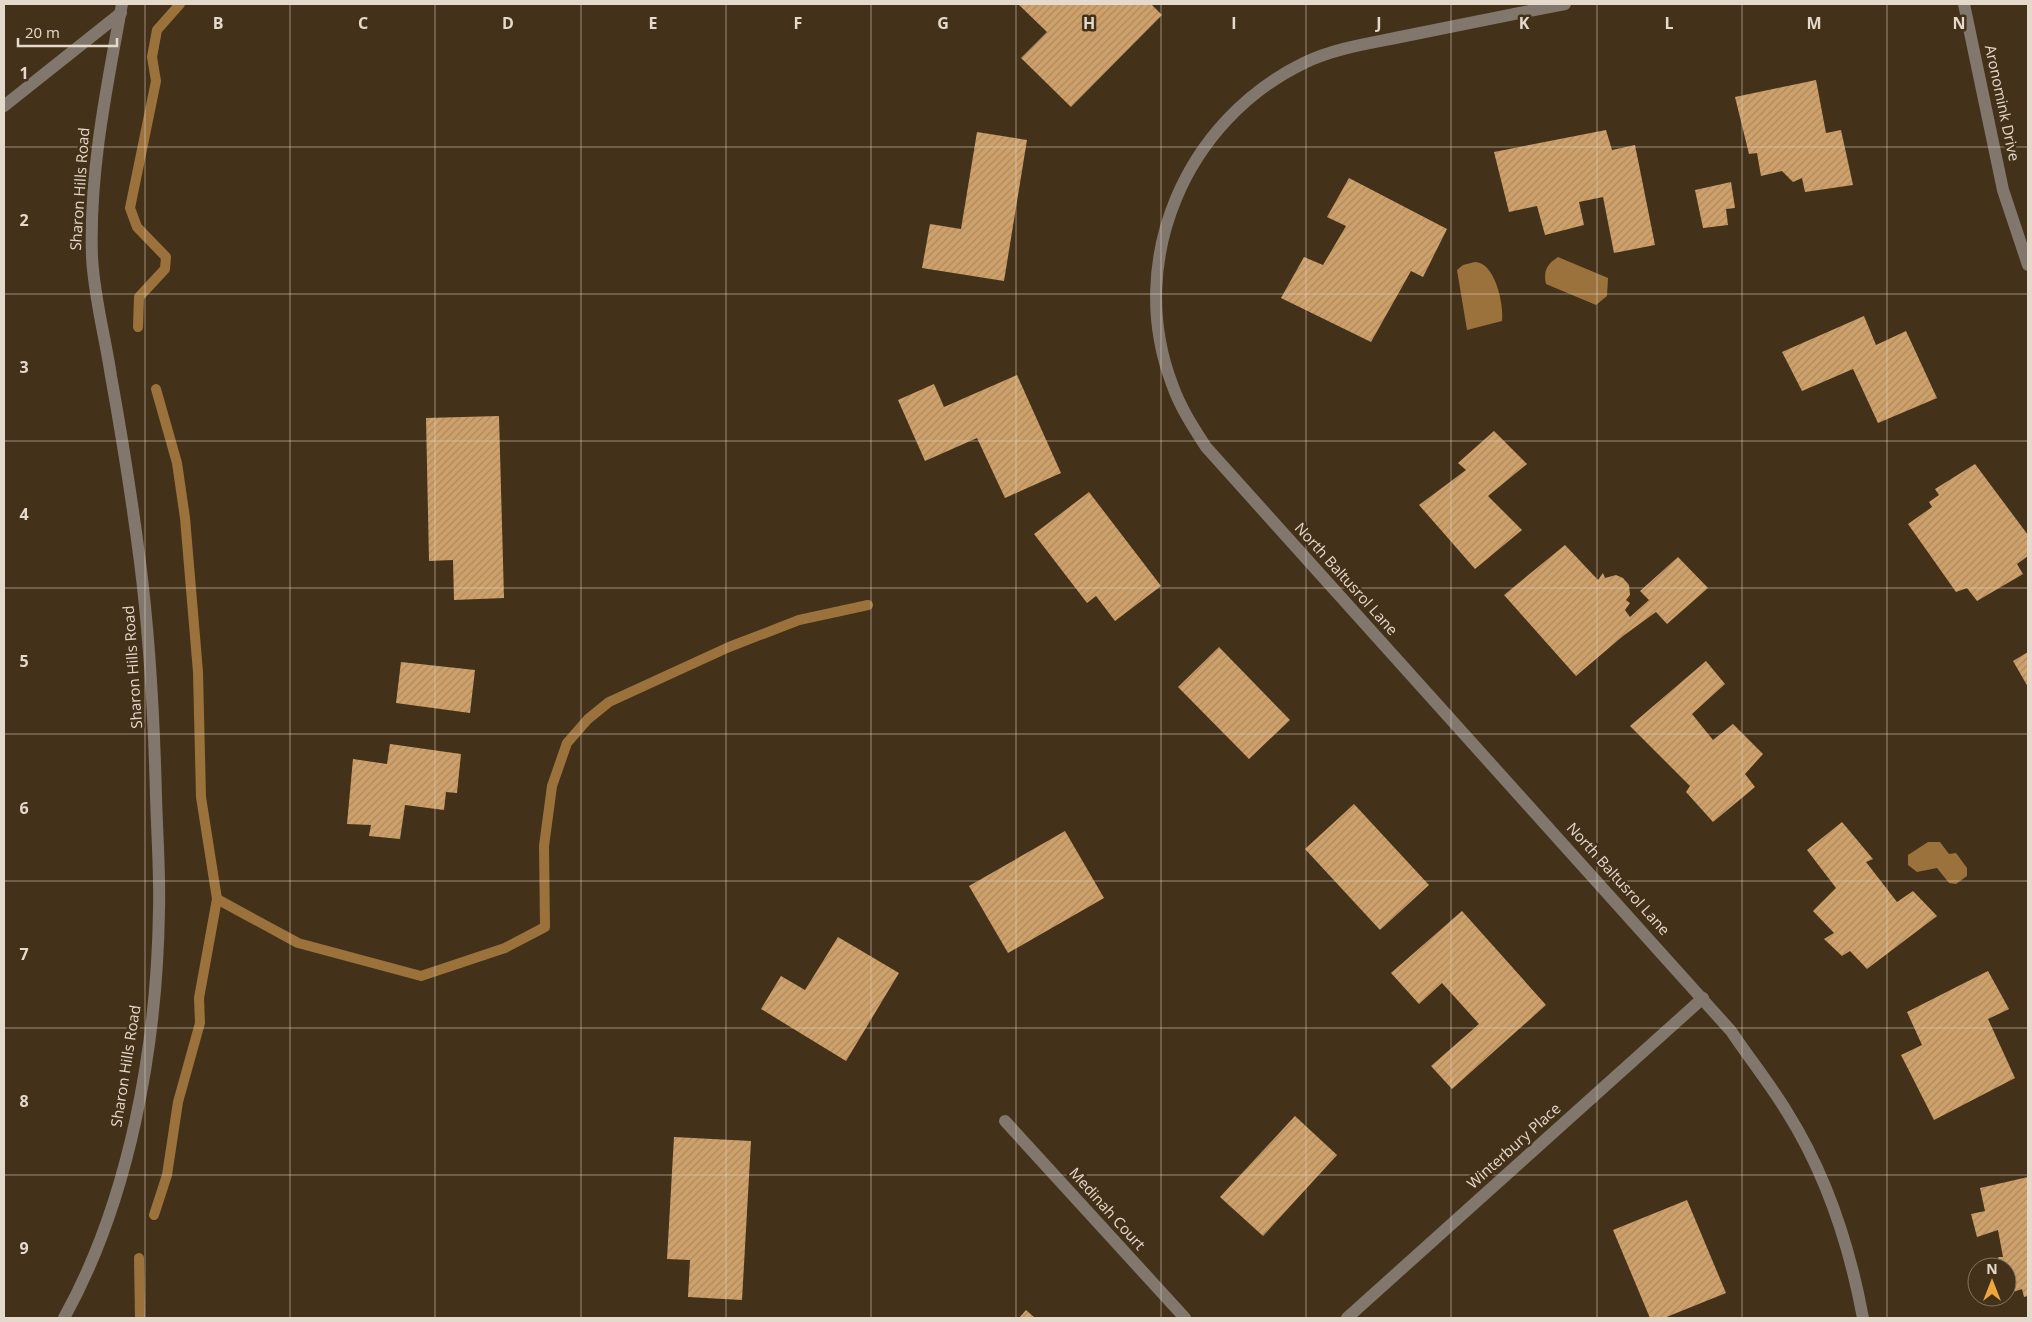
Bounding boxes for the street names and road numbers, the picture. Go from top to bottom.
street label: Aronomink Drive [1981,43,2025,163]
street label: Sharon Hills Road [65,127,93,251]
street label: North Baltusrol Lane [1291,518,1403,639]
street label: Sharon Hills Road [118,605,146,729]
street label: North Baltusrol Lane [1563,818,1675,939]
street label: Sharon Hills Road [105,1003,145,1128]
street label: Winterbury Place [1462,1098,1564,1193]
street label: Medinah Court [1065,1163,1150,1254]

